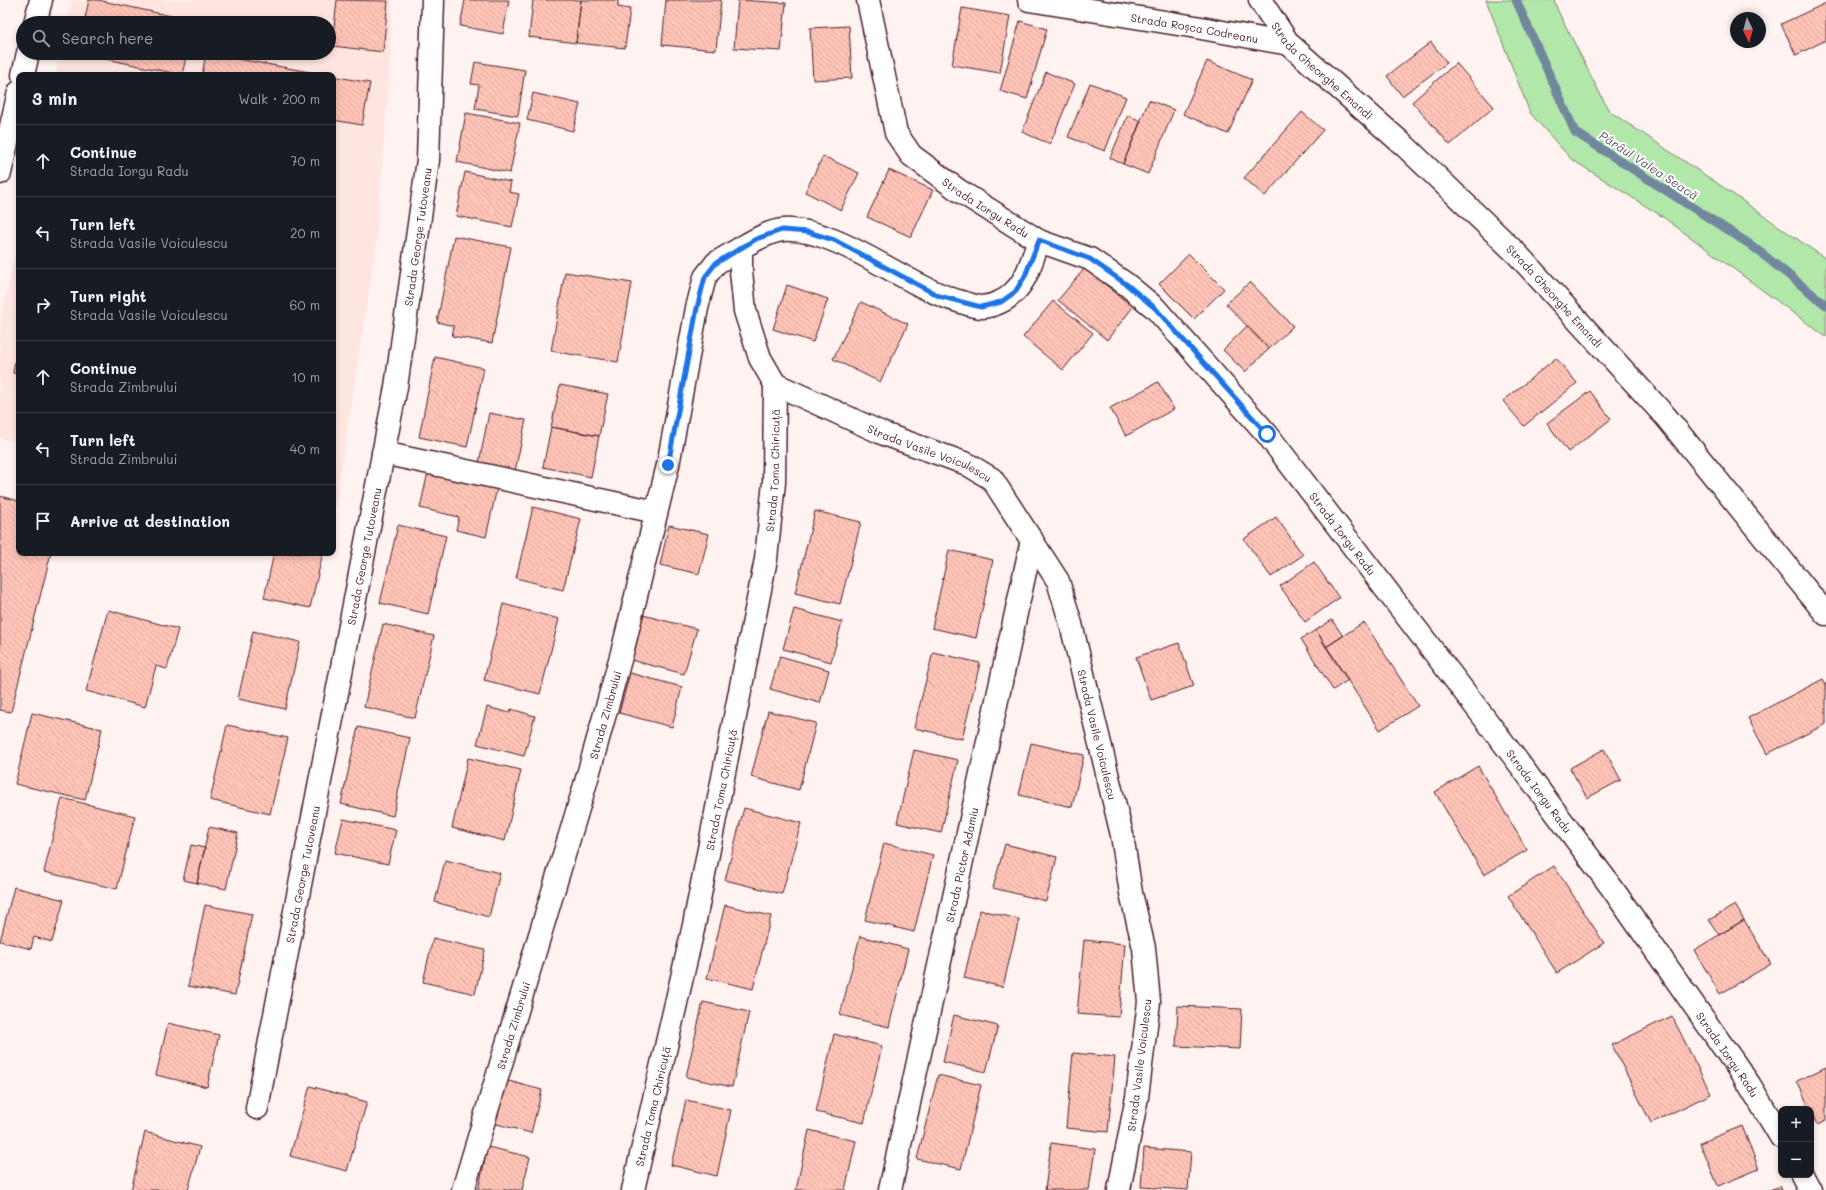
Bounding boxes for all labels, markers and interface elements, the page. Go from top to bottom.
street label: Strada Roșca Codreanu [1130,9,1260,46]
north arrow [1730,12,1766,48]
search box [16,16,336,60]
street label: Strada Gheorghe Emandi [1269,19,1377,122]
icon: search [30,27,52,49]
text: Search here [62,28,153,48]
text: 3 min [32,87,77,109]
text: Walk · 200 m [239,90,320,107]
water label: Pârâul Valea Seacă [1596,127,1702,203]
text: Continue [70,142,137,162]
icon: ahead [32,150,54,172]
text: 70 m [290,152,320,169]
text: Strada Iorgu Radu [70,162,189,179]
street label: Strada George Tutoveanu [400,167,434,307]
street label: Strada Iorgu Radu [940,174,1032,241]
text: Turn left [70,214,135,234]
icon: left [32,222,54,244]
text: 20 m [290,224,320,241]
text: Strada Vasile Voiculescu [70,234,228,251]
street label: Strada Gheorghe Emandi [1504,241,1606,351]
text: Turn right [70,286,147,306]
icon: right [32,294,54,316]
text: 60 m [290,296,320,313]
text: Strada Vasile Voiculescu [70,306,228,323]
text: Continue [70,358,137,378]
icon: ahead [32,366,54,388]
text: 10 m [292,368,320,385]
text: Strada Zimbrului [70,378,178,395]
street label: Strada Toma Chiricuță [761,409,782,532]
street label: Strada Vasile Voiculescu [865,420,995,485]
route start [1258,425,1276,443]
text: Turn left [70,430,135,450]
icon: left [32,438,54,460]
text: 40 m [290,440,320,457]
text: Strada Zimbrului [70,450,178,467]
route end [659,456,677,474]
street label: Strada George Tutoveanu [343,486,384,626]
street label: Strada Iorgu Radu [1306,489,1380,578]
icon: arrive [32,510,54,532]
text: Arrive at destination [70,511,230,531]
street label: Strada Vasile Voiculescu [1075,668,1121,801]
street label: Strada Zimbrului [585,669,624,761]
street label: Strada Toma Chiricuță [701,727,740,851]
street label: Strada Iorgu Radu [1503,746,1576,836]
street label: Strada George Tutoveanu [281,804,323,944]
street label: Strada Pictor Adamiu [941,806,981,924]
street label: Strada Zimbrului [492,980,533,1071]
street label: Strada Vasile Voiculescu [1123,998,1155,1132]
street label: Strada Iorgu Radu [1693,1009,1763,1100]
street label: Strada Toma Chiricuță [631,1044,673,1168]
map controls [1778,1106,1814,1178]
button: + [1778,1106,1814,1142]
button: − [1778,1142,1814,1178]

